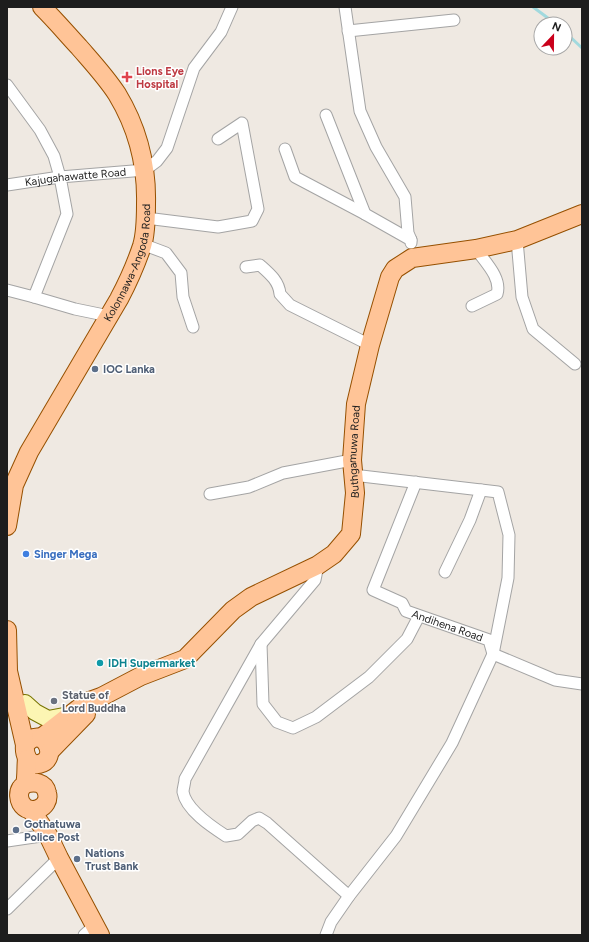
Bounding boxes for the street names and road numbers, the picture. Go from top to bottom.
street label: Kajugahawatte Road [24,166,127,189]
street label: Kolonnawa-Angoda Road [101,204,153,324]
street label: Buthgamuwa Road [346,405,363,499]
street label: Andihena Road [410,608,485,644]

